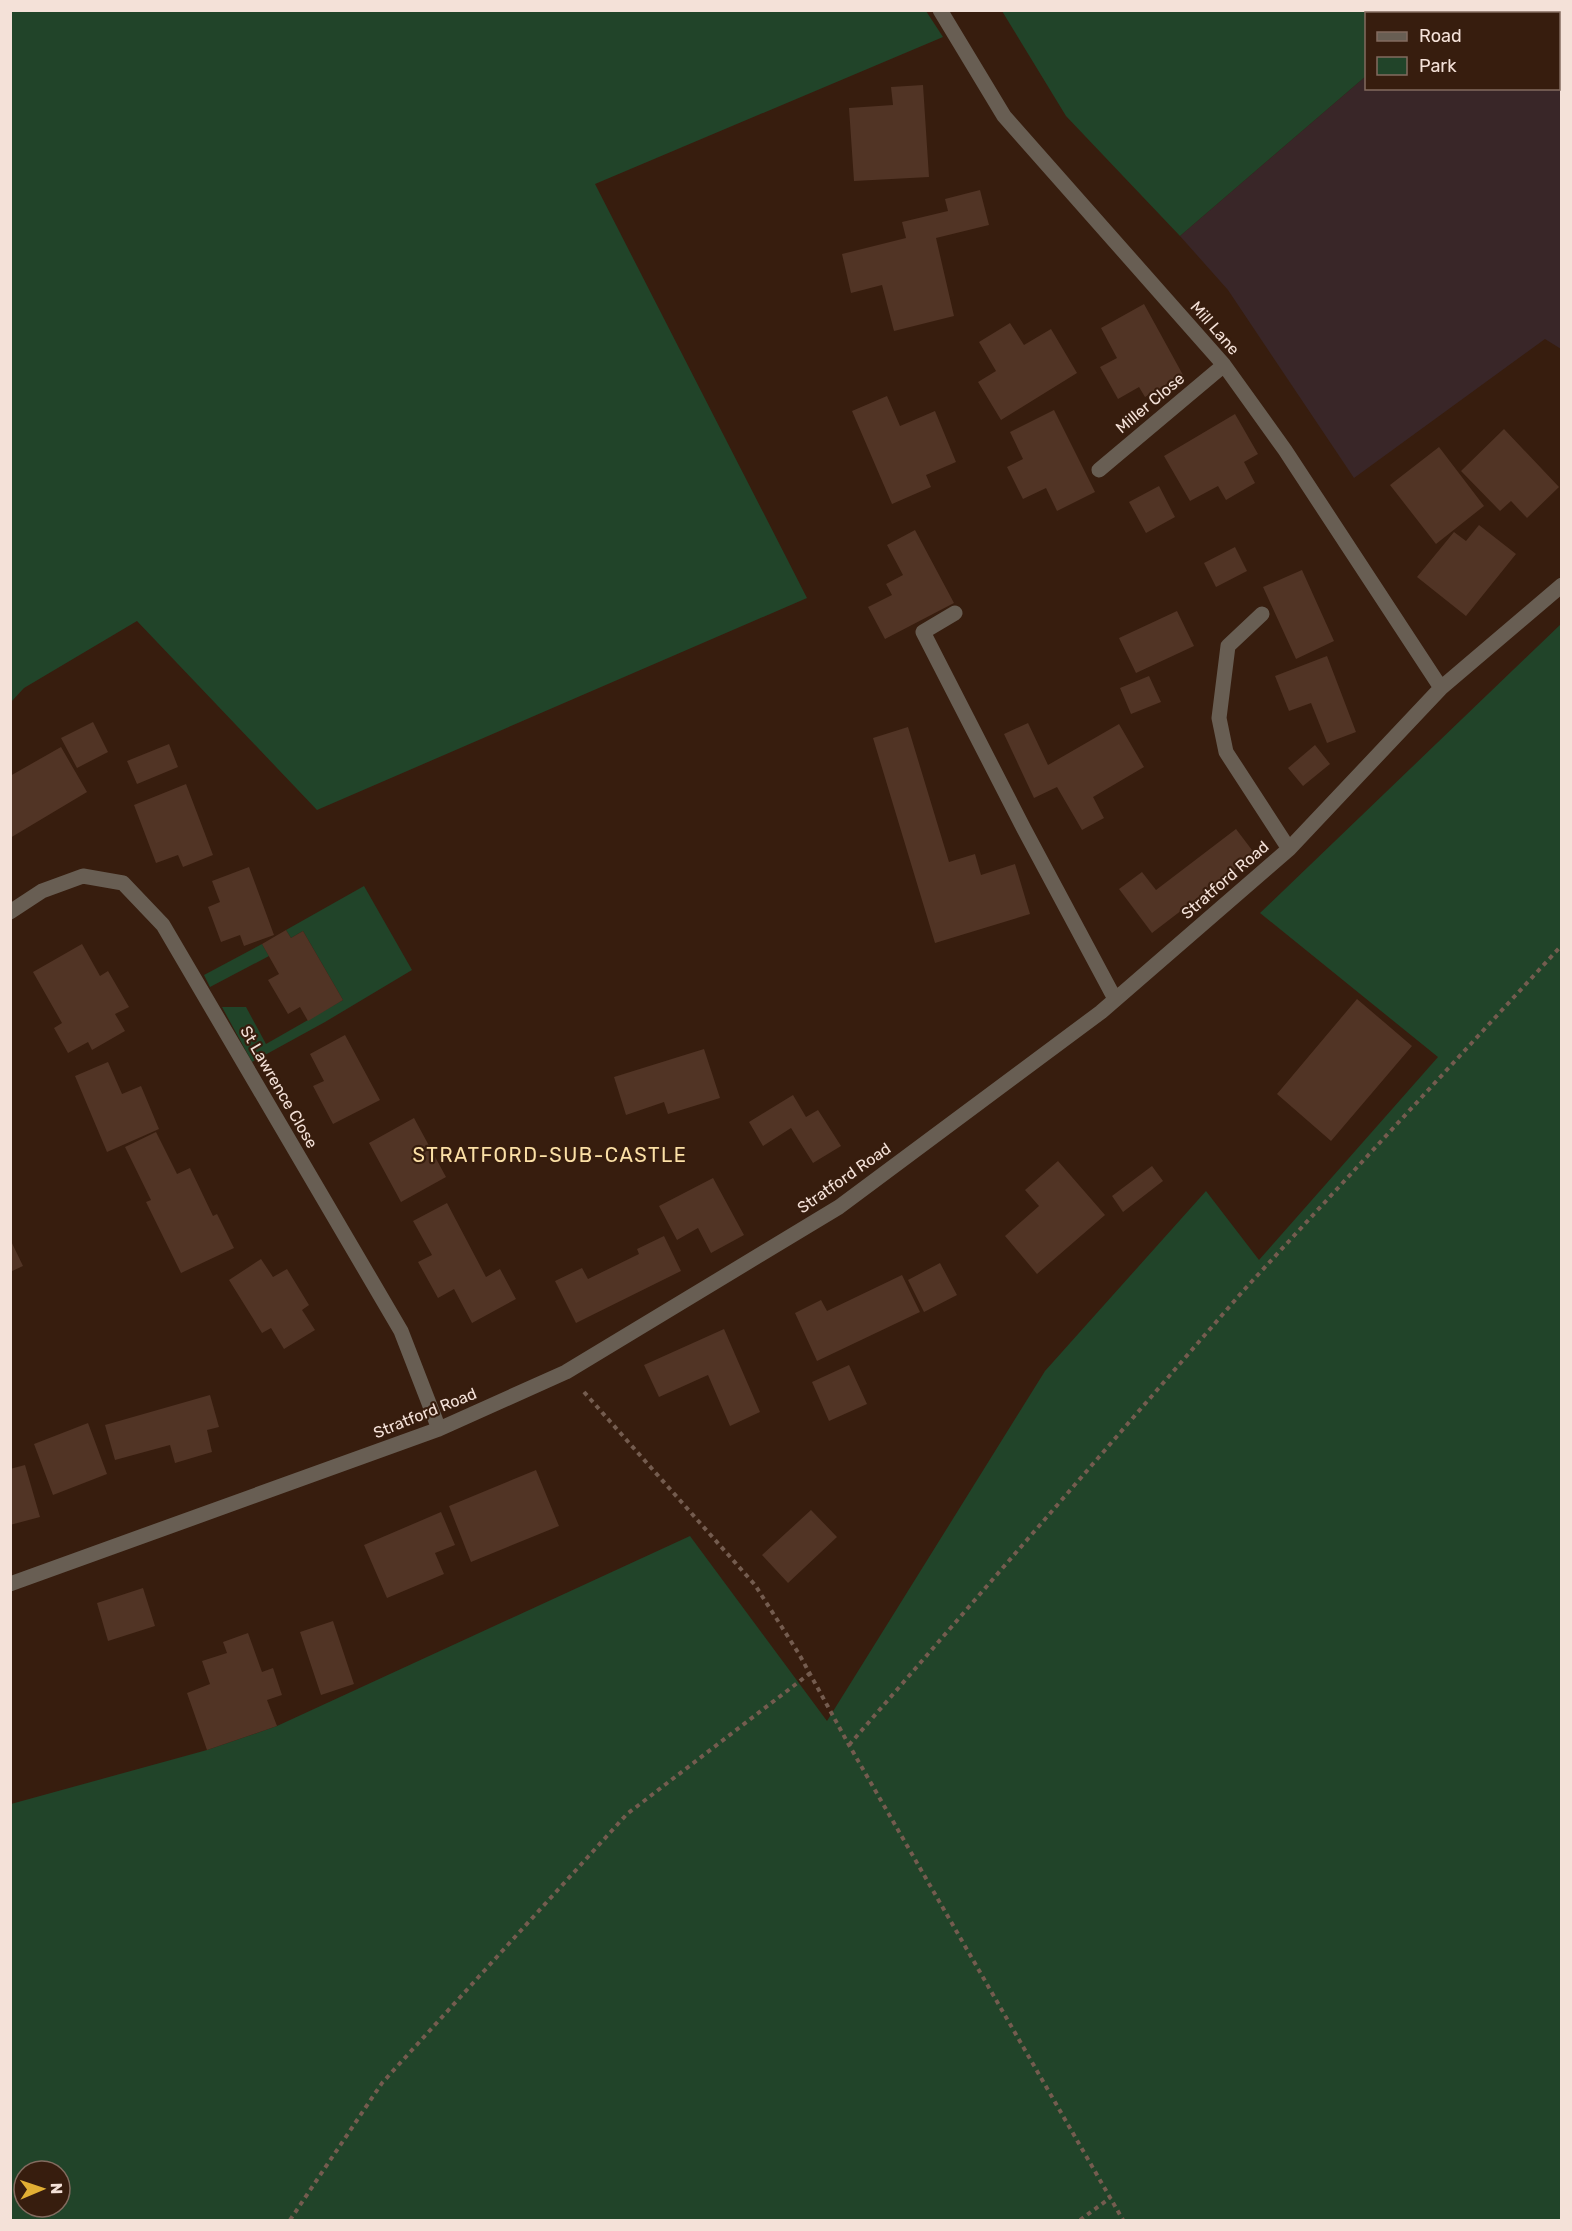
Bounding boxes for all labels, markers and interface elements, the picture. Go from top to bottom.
legend [1365,12,1560,90]
text: Road [1419,25,1462,47]
text: Park [1419,55,1457,77]
street label: Mill Lane [1187,297,1243,359]
street label: Miller Close [1112,369,1188,437]
street label: Stratford Road [1177,837,1273,923]
street label: St Lawrence Close [236,1023,322,1151]
street label: Stratford Road [794,1139,894,1217]
district label: STRATFORD-SUB-CASTLE [413,1143,687,1167]
street label: Stratford Road [371,1384,479,1442]
north arrow [12,2159,72,2219]
text: N [47,2182,66,2195]

